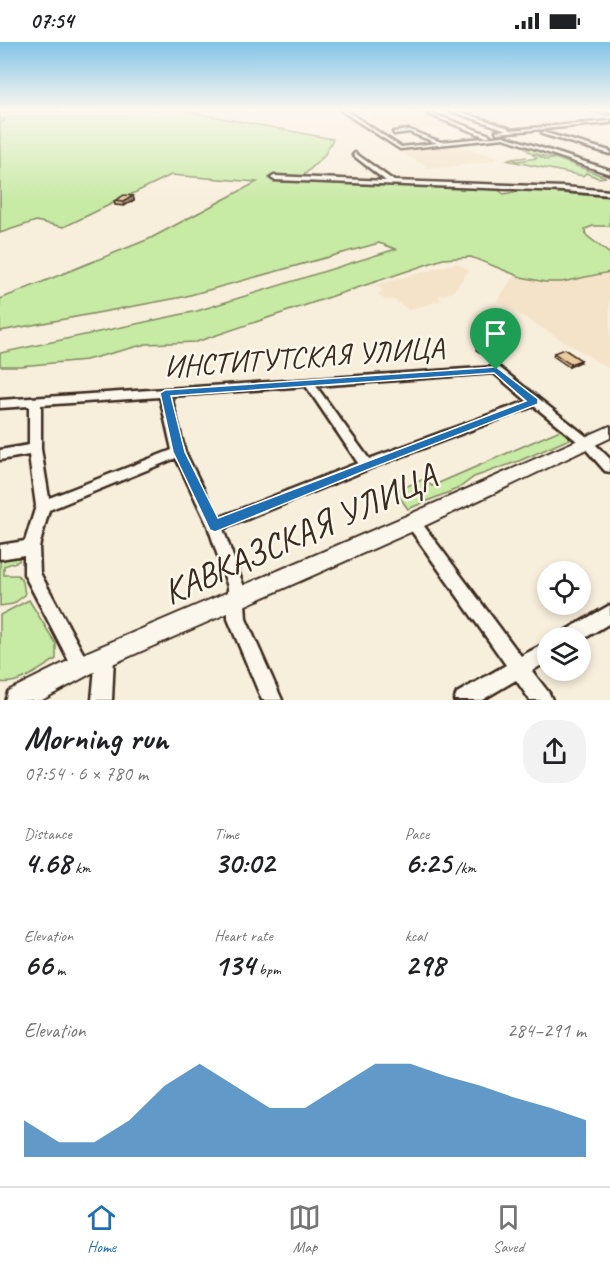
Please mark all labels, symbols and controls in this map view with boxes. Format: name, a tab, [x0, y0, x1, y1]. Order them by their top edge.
text: 07:54	[30, 7, 74, 35]
pin	[470, 308, 521, 370]
icon: arrive	[479, 317, 512, 350]
street label: ИНСТИТУТСКАЯ УЛИЦА	[163, 328, 446, 386]
street label: КАВКАЗСКАЯ УЛИЦА	[156, 452, 445, 615]
map controls	[537, 561, 591, 681]
button: locate	[537, 561, 591, 615]
button: layers	[537, 627, 591, 681]
text: Morning run	[24, 717, 168, 759]
button: share	[523, 720, 586, 783]
text: 07:54 · 6 × 780 m	[24, 761, 148, 786]
text: Distance	[24, 824, 72, 844]
text: Time	[214, 824, 239, 844]
text: Pace	[405, 824, 429, 844]
text: 4.68	[24, 844, 71, 882]
text: 30:02	[214, 844, 274, 882]
text: 6:25	[405, 844, 451, 882]
text: km	[71, 858, 91, 878]
text: /km	[451, 858, 476, 878]
text: Elevation	[24, 926, 73, 946]
text: Heart rate	[214, 926, 273, 946]
text: kcal	[405, 926, 426, 946]
text: 66	[24, 946, 52, 984]
text: 134	[214, 946, 255, 984]
text: 298	[405, 946, 445, 984]
text: m	[52, 960, 65, 980]
text: bpm	[255, 960, 281, 980]
text: Elevation	[24, 1018, 86, 1043]
text: 284–291 m	[507, 1018, 586, 1043]
tab: Home	[85, 1201, 118, 1257]
tab: Map	[288, 1201, 321, 1257]
tab: Saved	[492, 1201, 525, 1257]

